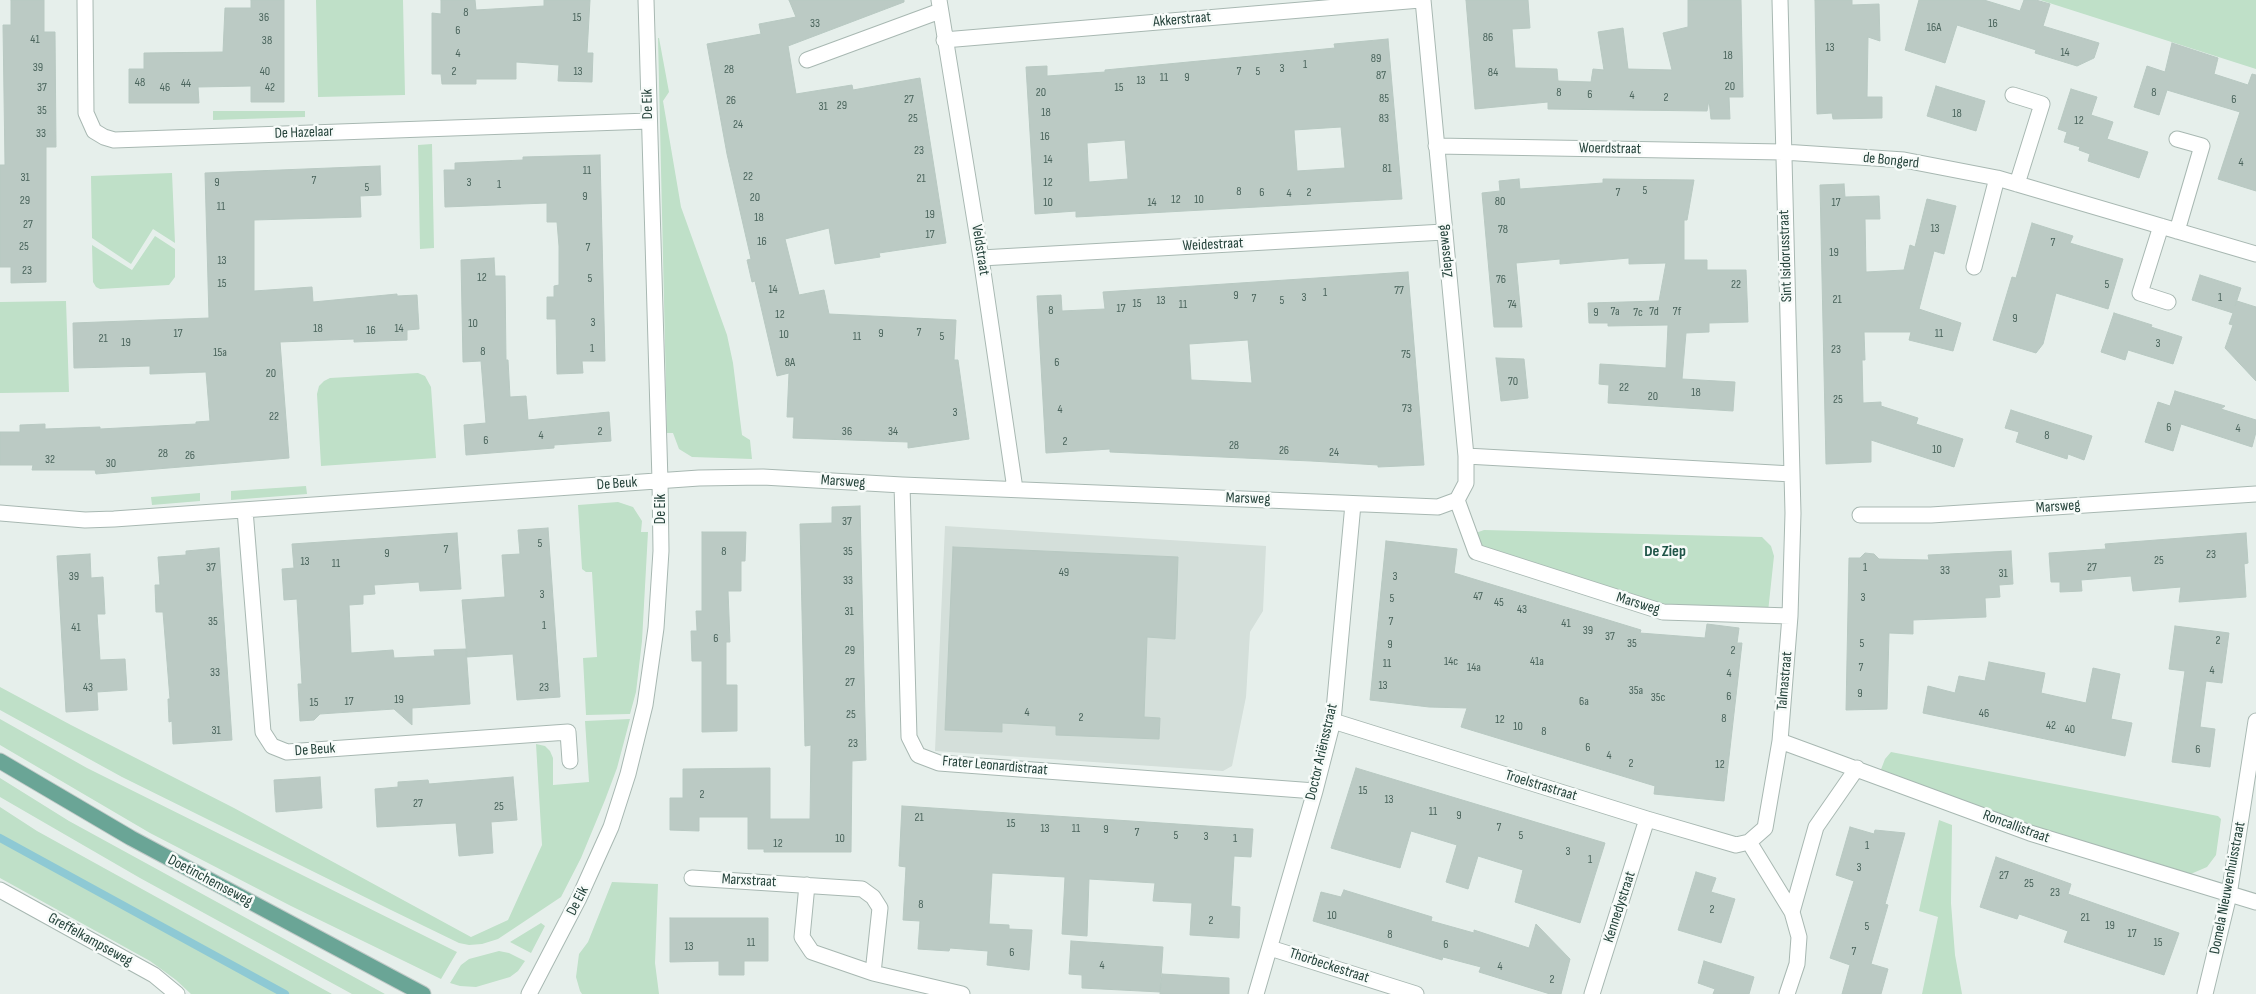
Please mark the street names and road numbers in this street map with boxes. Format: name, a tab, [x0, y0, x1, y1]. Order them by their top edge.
street label: Akkerstraat	[1152, 9, 1212, 31]
street label: De Eik	[639, 89, 657, 119]
street label: De Hazelaar	[274, 123, 334, 143]
street label: Woerdstraat	[1579, 139, 1641, 159]
street label: de Bongerd	[1862, 149, 1920, 173]
street label: Sint Isidorusstraat	[1775, 210, 1797, 302]
street label: Veldstraat	[967, 223, 993, 277]
street label: Ziepseweg	[1434, 224, 1458, 278]
street label: Weidestraat	[1182, 234, 1244, 256]
street label: Marsweg	[820, 471, 866, 493]
street label: De Beuk	[596, 474, 638, 494]
street label: Marsweg	[1225, 489, 1271, 509]
street label: De Eik	[652, 494, 670, 524]
street label: Marsweg	[2035, 496, 2081, 518]
street label: Marsweg	[1614, 589, 1662, 619]
street label: Talmastraat	[1773, 651, 1797, 711]
street label: Doctor Ariënsstraat	[1302, 702, 1342, 802]
street label: De Beuk	[294, 740, 336, 760]
street label: Frater Leonardistraat	[942, 752, 1048, 780]
street label: Troelstrastraat	[1503, 767, 1579, 805]
street label: Roncallistraat	[1980, 807, 2052, 847]
street label: Domela Nieuwenhuisstraat	[2206, 820, 2250, 956]
street label: Doetinchemseweg	[165, 851, 255, 911]
street label: Kennedystraat	[1600, 869, 1640, 945]
street label: Marxstraat	[721, 871, 777, 891]
street label: De Eik	[563, 883, 593, 919]
street label: Greffelkampseweg	[45, 909, 135, 971]
street label: Thorbeckestraat	[1287, 945, 1371, 987]

